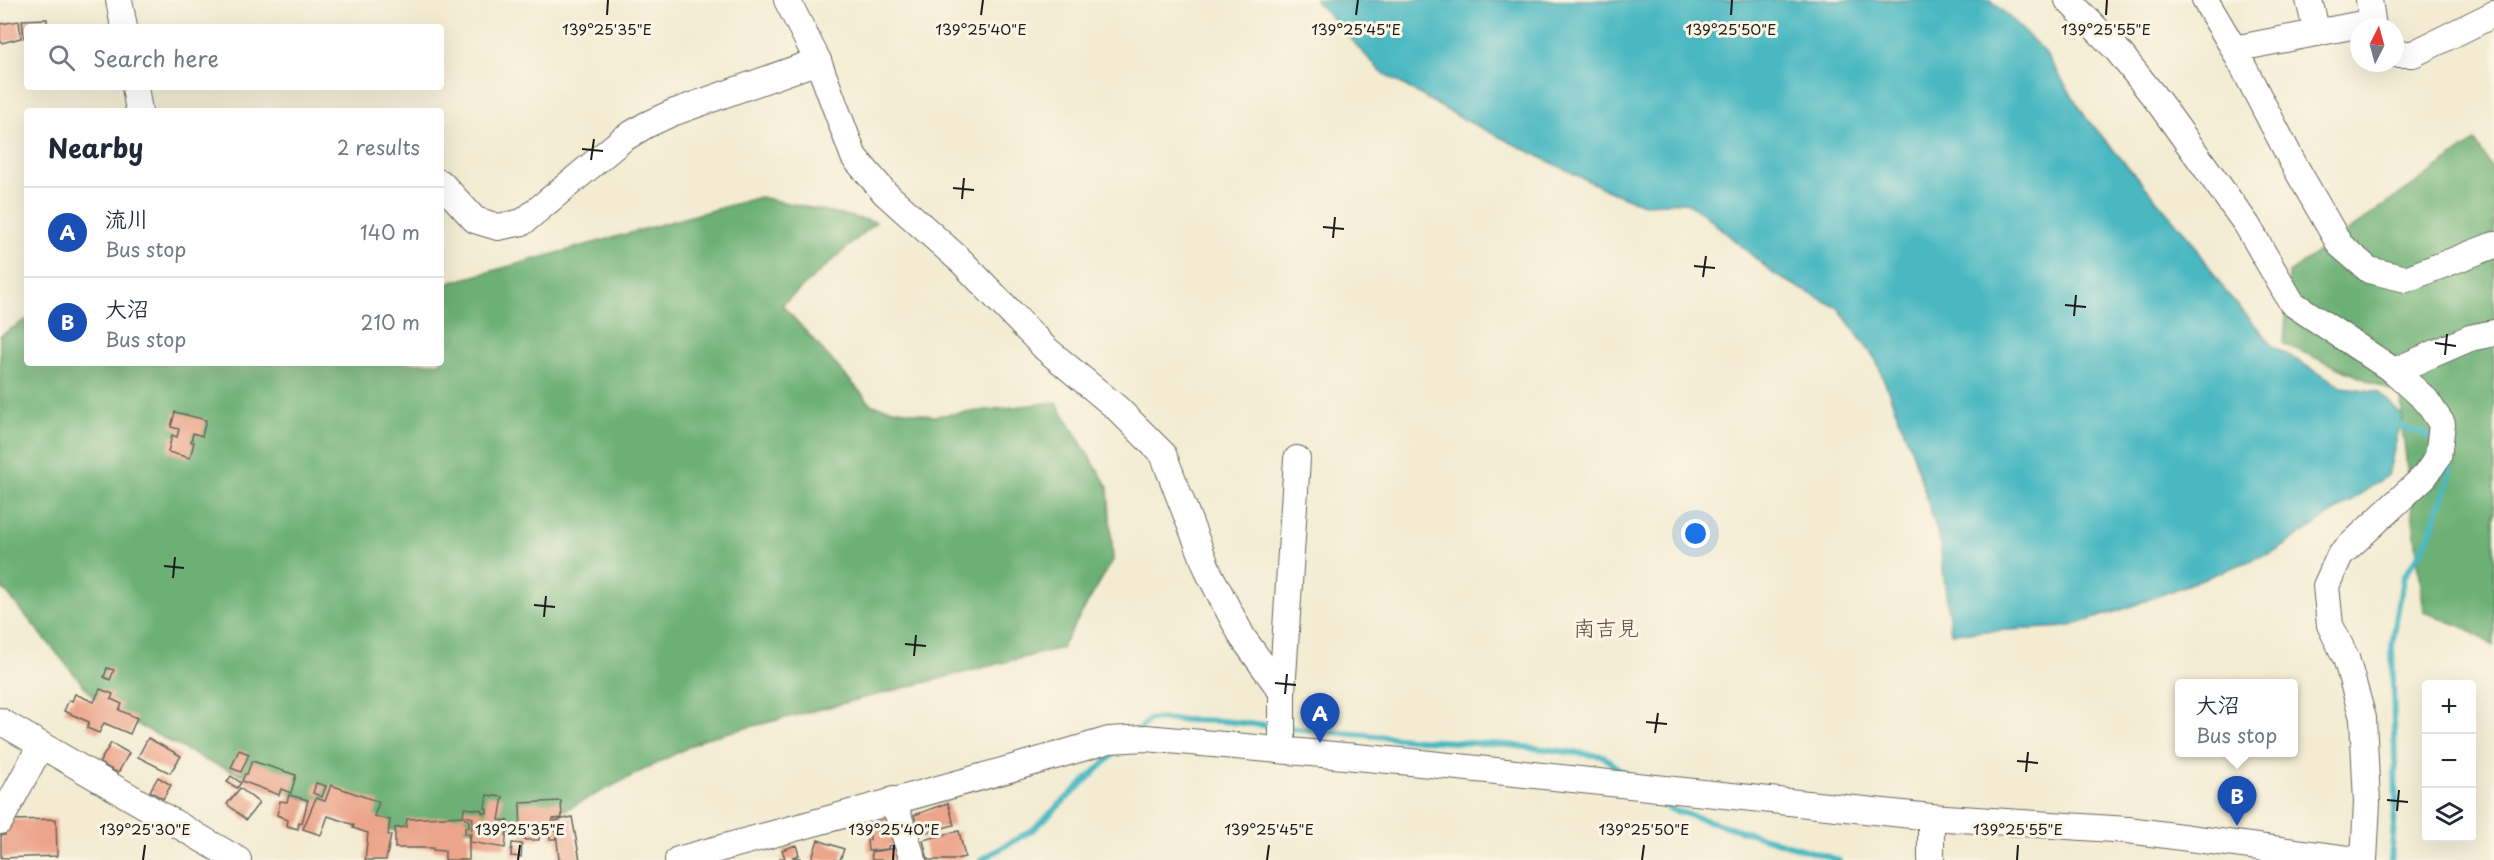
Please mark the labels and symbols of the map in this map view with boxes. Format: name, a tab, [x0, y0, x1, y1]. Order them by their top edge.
text: 139°25'35"E	[562, 17, 652, 40]
text: 139°25'40"E	[935, 17, 1027, 40]
text: 139°25'45"E	[1311, 17, 1401, 40]
text: 139°25'50"E	[1686, 17, 1777, 40]
text: 139°25'55"E	[2061, 17, 2151, 40]
north arrow	[2350, 18, 2404, 72]
your location	[1681, 519, 1710, 548]
district label: 南吉見	[1573, 610, 1639, 643]
pin: A	[1300, 694, 1340, 743]
pin: B	[2218, 776, 2256, 826]
text: 139°25'30"E	[99, 817, 191, 840]
text: 139°25'35"E	[475, 817, 565, 840]
text: 139°25'40"E	[848, 817, 940, 840]
text: 139°25'45"E	[1224, 817, 1314, 840]
text: 139°25'50"E	[1599, 817, 1690, 840]
text: 139°25'55"E	[1973, 817, 2063, 840]

